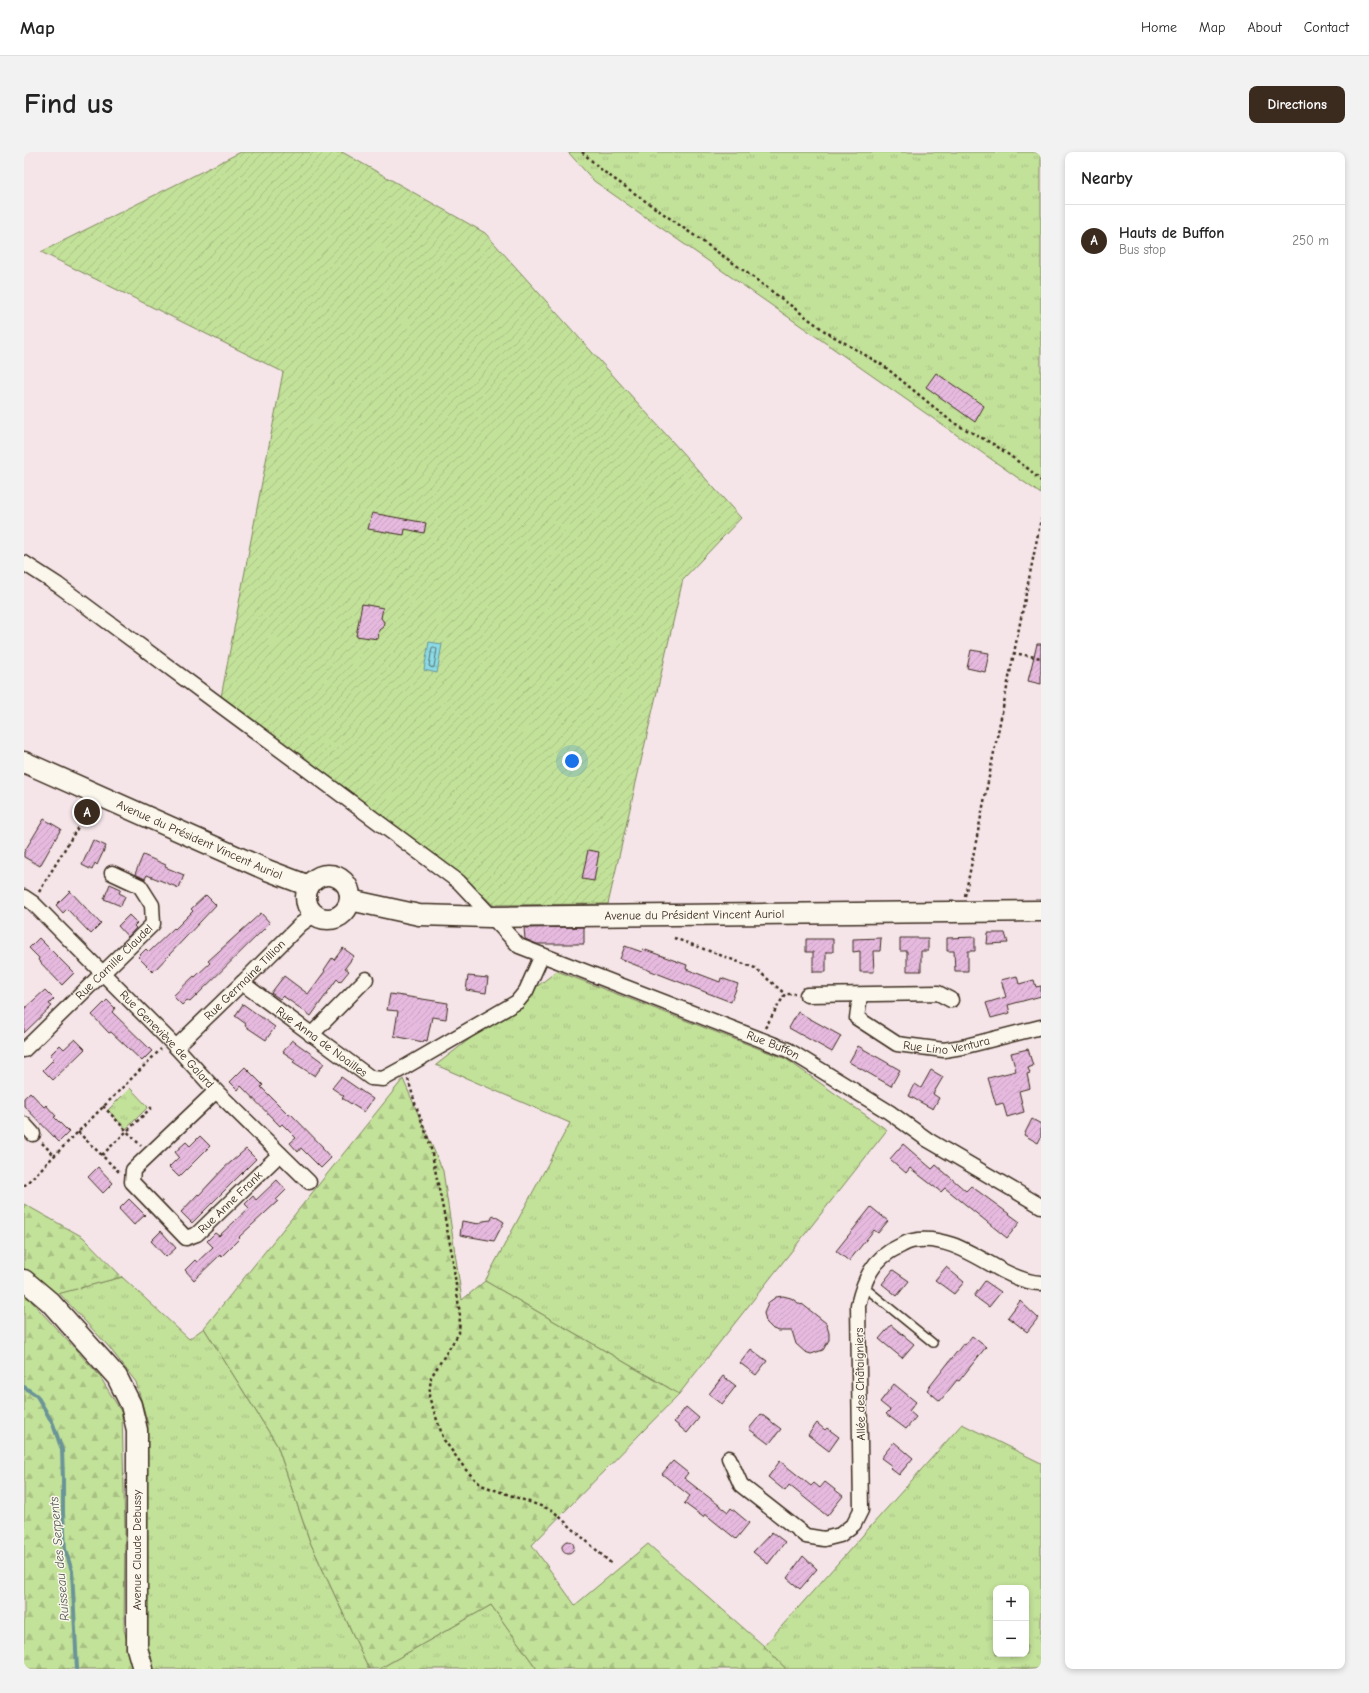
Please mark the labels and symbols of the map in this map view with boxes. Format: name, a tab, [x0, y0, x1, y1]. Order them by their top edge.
your location	[562, 751, 582, 771]
pin: A	[74, 797, 100, 827]
street label: Avenue du Président Vincent Auriol	[114, 797, 284, 882]
street label: Avenue du Président Vincent Auriol	[604, 907, 784, 923]
street label: Rue Camille Claudel	[73, 921, 156, 1003]
street label: Rue Germaine Tillion	[201, 937, 288, 1023]
street label: Rue Geneviève de Galard	[117, 988, 217, 1091]
street label: Rue Anna de Noailles	[273, 1004, 370, 1080]
street label: Rue Buffon	[745, 1028, 802, 1063]
street label: Rue Lino Ventura	[902, 1033, 991, 1057]
street label: Rue Anne Frank	[195, 1168, 265, 1236]
street label: Allée des Châtaigniers	[852, 1327, 868, 1441]
street label: Avenue Claude Debussy	[130, 1489, 144, 1610]
water label: Ruisseau des Serpents	[46, 1496, 72, 1622]

